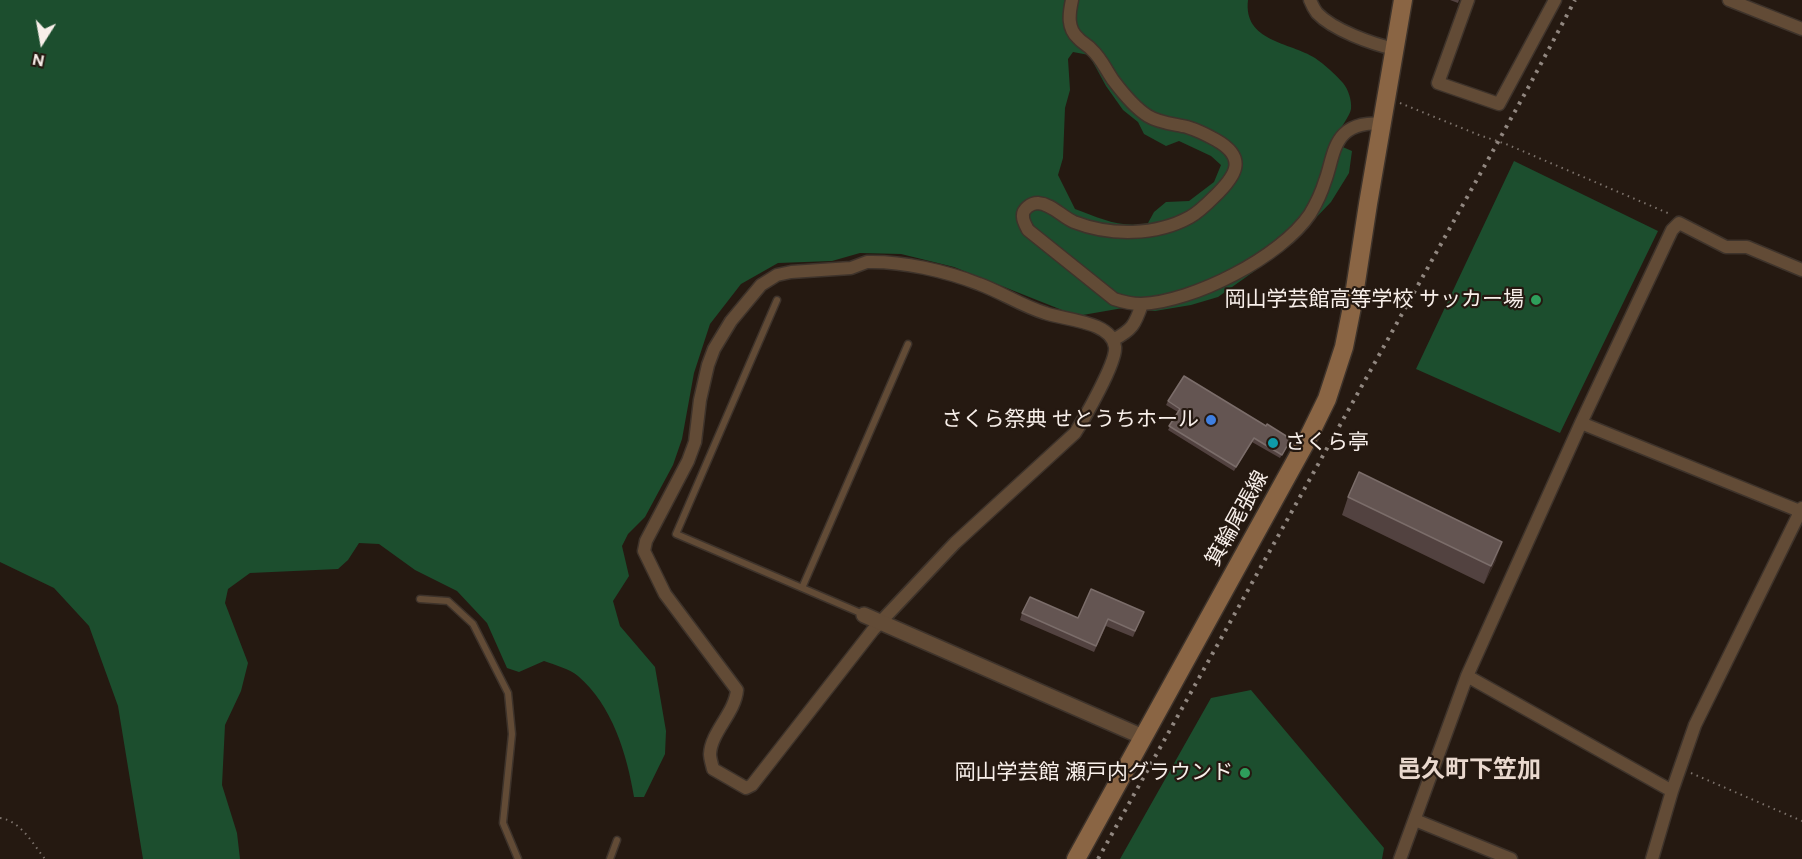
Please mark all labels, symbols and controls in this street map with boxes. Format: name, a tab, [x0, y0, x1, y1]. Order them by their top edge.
north arrow	[12, 12, 72, 72]
text: N	[31, 49, 46, 72]
place label: 岡山学芸館高等学校 サッカー場	[1224, 287, 1524, 313]
marker: 岡山学芸館高等学校 サッカー場	[1529, 293, 1543, 307]
place label: さくら祭典 せとうちホール	[941, 407, 1199, 433]
marker: さくら祭典 せとうちホール	[1204, 413, 1218, 427]
place label: さくら亭	[1285, 430, 1369, 456]
marker: さくら亭	[1266, 436, 1280, 450]
street label: 箕輪尾張線	[1202, 467, 1274, 571]
district label: 邑久町下笠加	[1397, 757, 1541, 785]
place label: 岡山学芸館 瀬戸内グラウンド	[954, 760, 1233, 786]
marker: 岡山学芸館 瀬戸内グラウンド	[1238, 766, 1252, 780]

